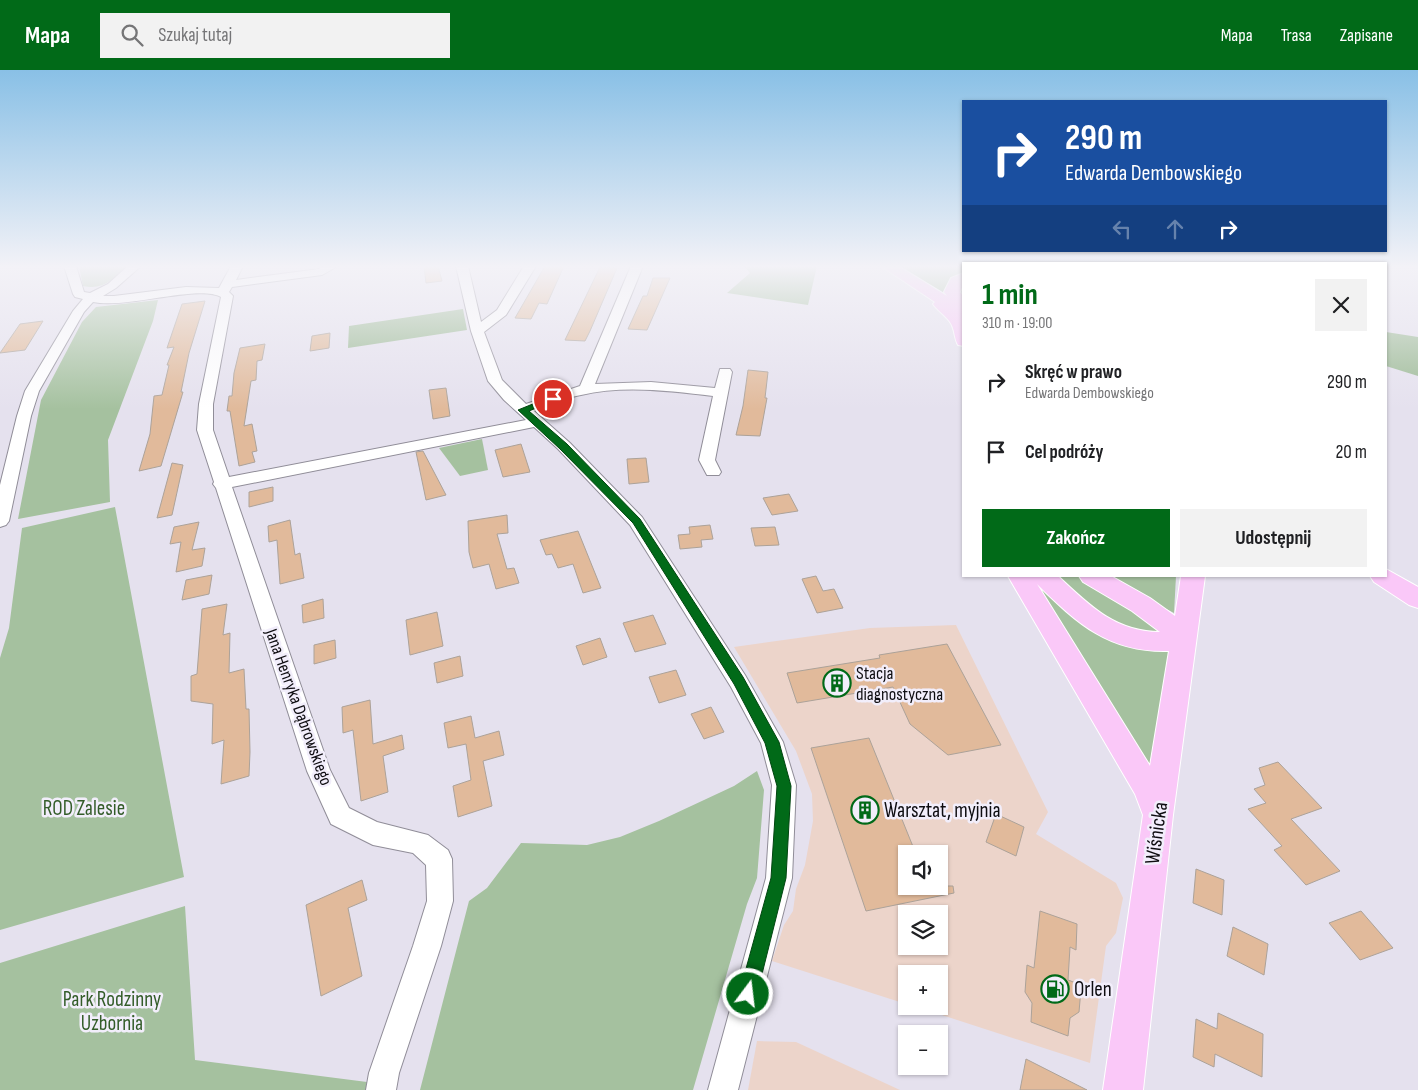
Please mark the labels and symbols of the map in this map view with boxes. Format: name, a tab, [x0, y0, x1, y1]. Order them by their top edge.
pin	[532, 378, 574, 420]
street label: Jana Henryka Dąbrowskiego	[260, 625, 337, 788]
place label: Stacja diagnostyczna	[856, 663, 943, 705]
building icon: Stacja diagnostyczna	[822, 668, 852, 698]
building icon: Warsztat, myjnia	[850, 795, 880, 825]
park label: ROD Zalesie	[43, 796, 125, 821]
place label: Warsztat, myjnia	[884, 798, 1001, 823]
street label: Wiśnicka	[1140, 800, 1173, 866]
position arrow	[721, 967, 773, 1019]
fuel station icon: Orlen	[1040, 974, 1070, 1004]
place label: Orlen	[1074, 977, 1112, 1002]
park label: Park Rodzinny Uzbornia	[63, 987, 161, 1036]

